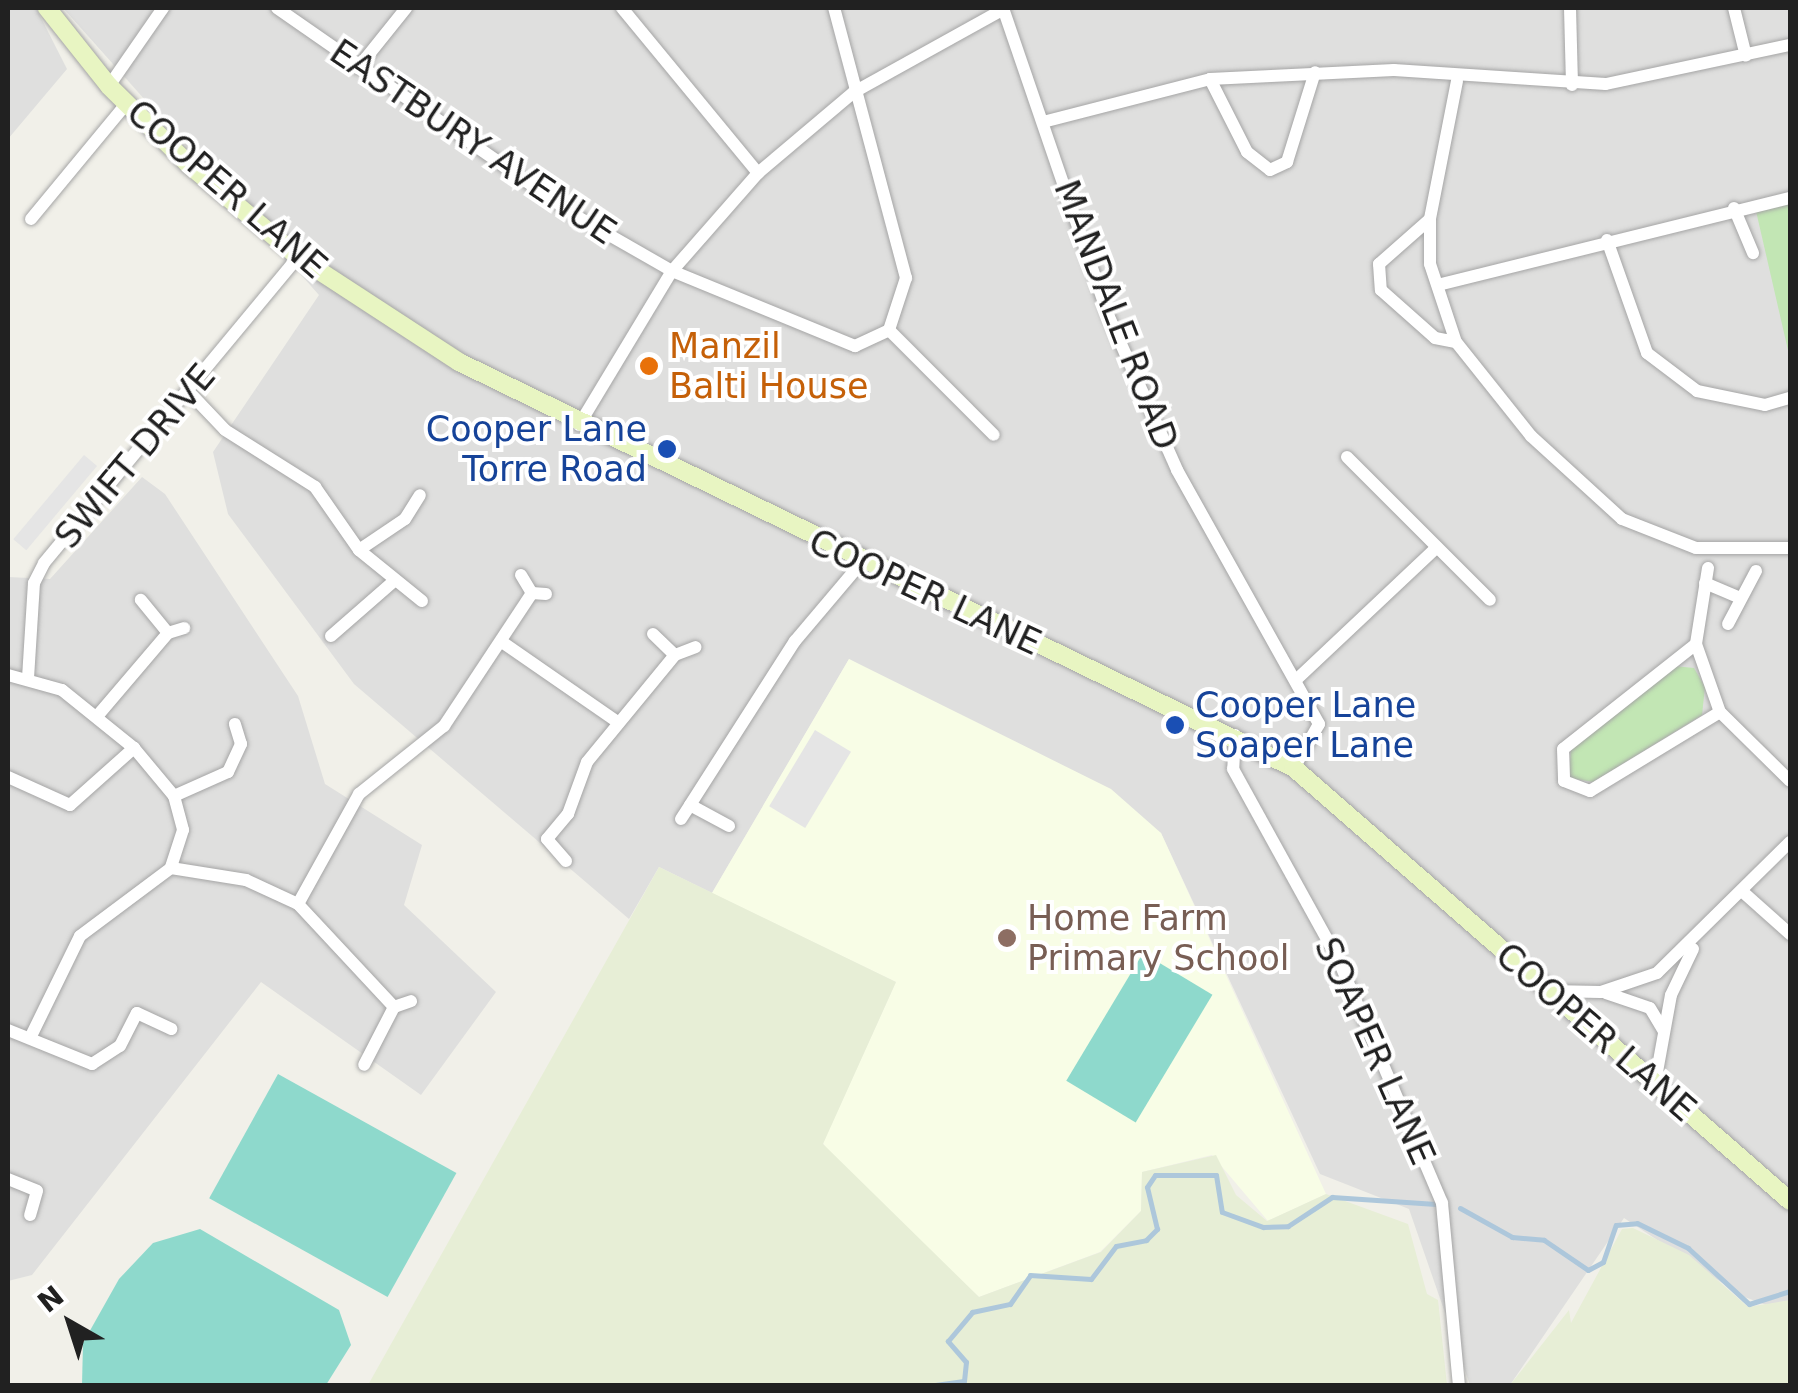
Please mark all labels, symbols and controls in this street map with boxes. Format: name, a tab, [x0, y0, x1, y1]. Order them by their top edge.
street label: EASTBURY AVENUE	[322, 31, 624, 253]
street label: COOPER LANE	[119, 91, 335, 287]
street label: MANDALE ROAD	[1045, 174, 1187, 456]
place label: Manzil Balti House	[669, 325, 868, 407]
marker: Manzil Balti House	[638, 355, 660, 377]
street label: SWIFT DRIVE	[46, 356, 224, 556]
place label: Cooper Lane Torre Road	[426, 408, 647, 490]
marker: Cooper Lane Torre Road	[656, 438, 678, 460]
street label: COOPER LANE	[803, 520, 1047, 664]
place label: Cooper Lane Soaper Lane	[1195, 684, 1416, 766]
marker: Cooper Lane Soaper Lane	[1164, 714, 1186, 736]
place label: Home Farm Primary School	[1027, 897, 1290, 979]
marker: Home Farm Primary School	[996, 927, 1018, 949]
street label: SOAPER LANE	[1306, 931, 1444, 1171]
street label: COOPER LANE	[1488, 934, 1704, 1130]
north arrow	[20, 1273, 120, 1373]
text: N	[31, 1279, 70, 1319]

